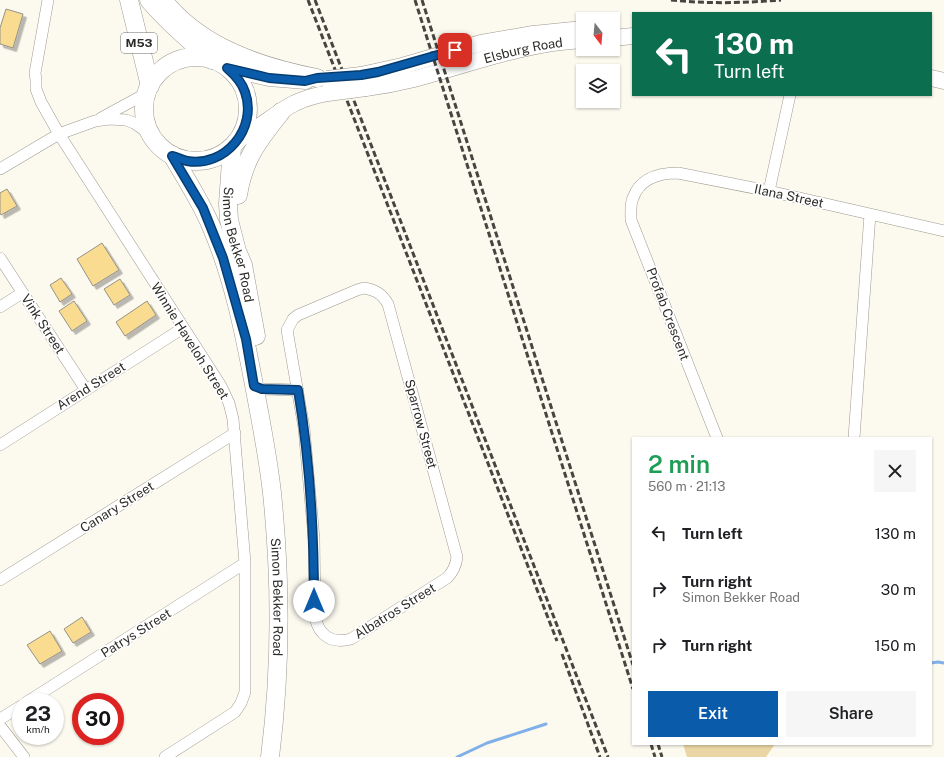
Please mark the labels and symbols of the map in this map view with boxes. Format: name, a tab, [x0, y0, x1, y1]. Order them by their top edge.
north arrow	[576, 12, 620, 56]
road number: M53	[121, 33, 157, 53]
pin	[438, 33, 472, 67]
street label: Elsburg Road	[482, 34, 564, 66]
street label: Ilana Street	[753, 181, 825, 211]
street label: Simon Bekker Road	[220, 186, 257, 303]
street label: Profab Crescent	[643, 266, 693, 362]
street label: Winnie Haveloh Street	[148, 280, 232, 402]
street label: Vink Street	[18, 291, 68, 357]
street label: Arend Street	[54, 359, 128, 413]
street label: Sparrow Street	[402, 378, 440, 470]
street label: Canary Street	[77, 478, 157, 536]
street label: Simon Bekker Road	[268, 538, 286, 656]
position arrow	[293, 580, 335, 622]
street label: Albatros Street	[352, 580, 438, 642]
street label: Patrys Street	[98, 605, 174, 661]
speed limit sign: 30	[72, 693, 124, 745]

